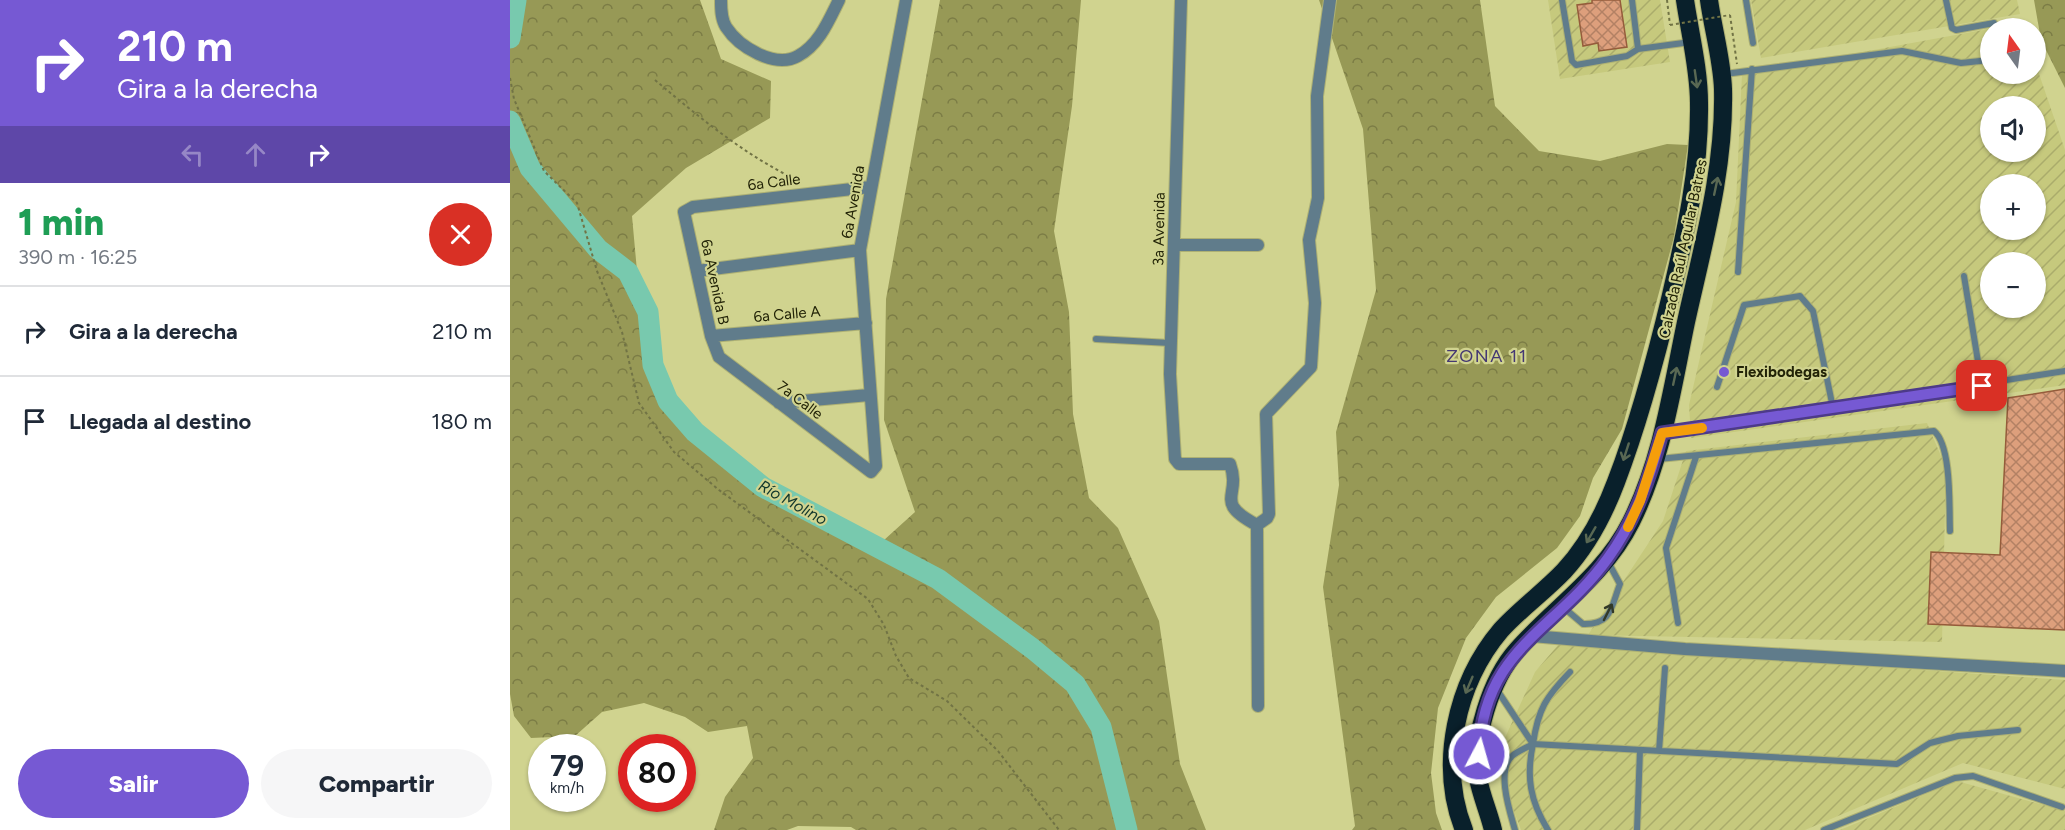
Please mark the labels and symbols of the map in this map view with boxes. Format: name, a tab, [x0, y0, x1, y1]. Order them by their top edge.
north arrow	[1980, 18, 2046, 84]
one-way arrow	[1691, 68, 1702, 88]
street label: Calzada Raúl Aguilar Batres	[1655, 158, 1711, 340]
street label: 6a Avenida	[838, 164, 868, 240]
street label: 6a Calle	[747, 170, 801, 194]
one-way arrow	[1711, 176, 1722, 196]
street label: 3a Avenida	[1149, 192, 1169, 266]
street label: 6a Avenida B	[697, 238, 733, 326]
street label: 6a Calle A	[753, 302, 821, 326]
district label: ZONA 11	[1446, 345, 1528, 367]
pin	[1956, 360, 2007, 411]
place label: Flexibodegas	[1736, 363, 1827, 381]
marker: Flexibodegas	[1717, 365, 1731, 379]
one-way arrow	[1669, 367, 1681, 386]
street label: 7a Calle	[774, 377, 826, 423]
one-way arrow	[1620, 442, 1631, 460]
water label: Río Molino	[755, 476, 830, 529]
one-way arrow	[1584, 526, 1596, 543]
one-way arrow	[1603, 603, 1615, 621]
one-way arrow	[1463, 675, 1474, 693]
position arrow	[1447, 722, 1511, 786]
speed limit sign: 80	[618, 734, 696, 812]

